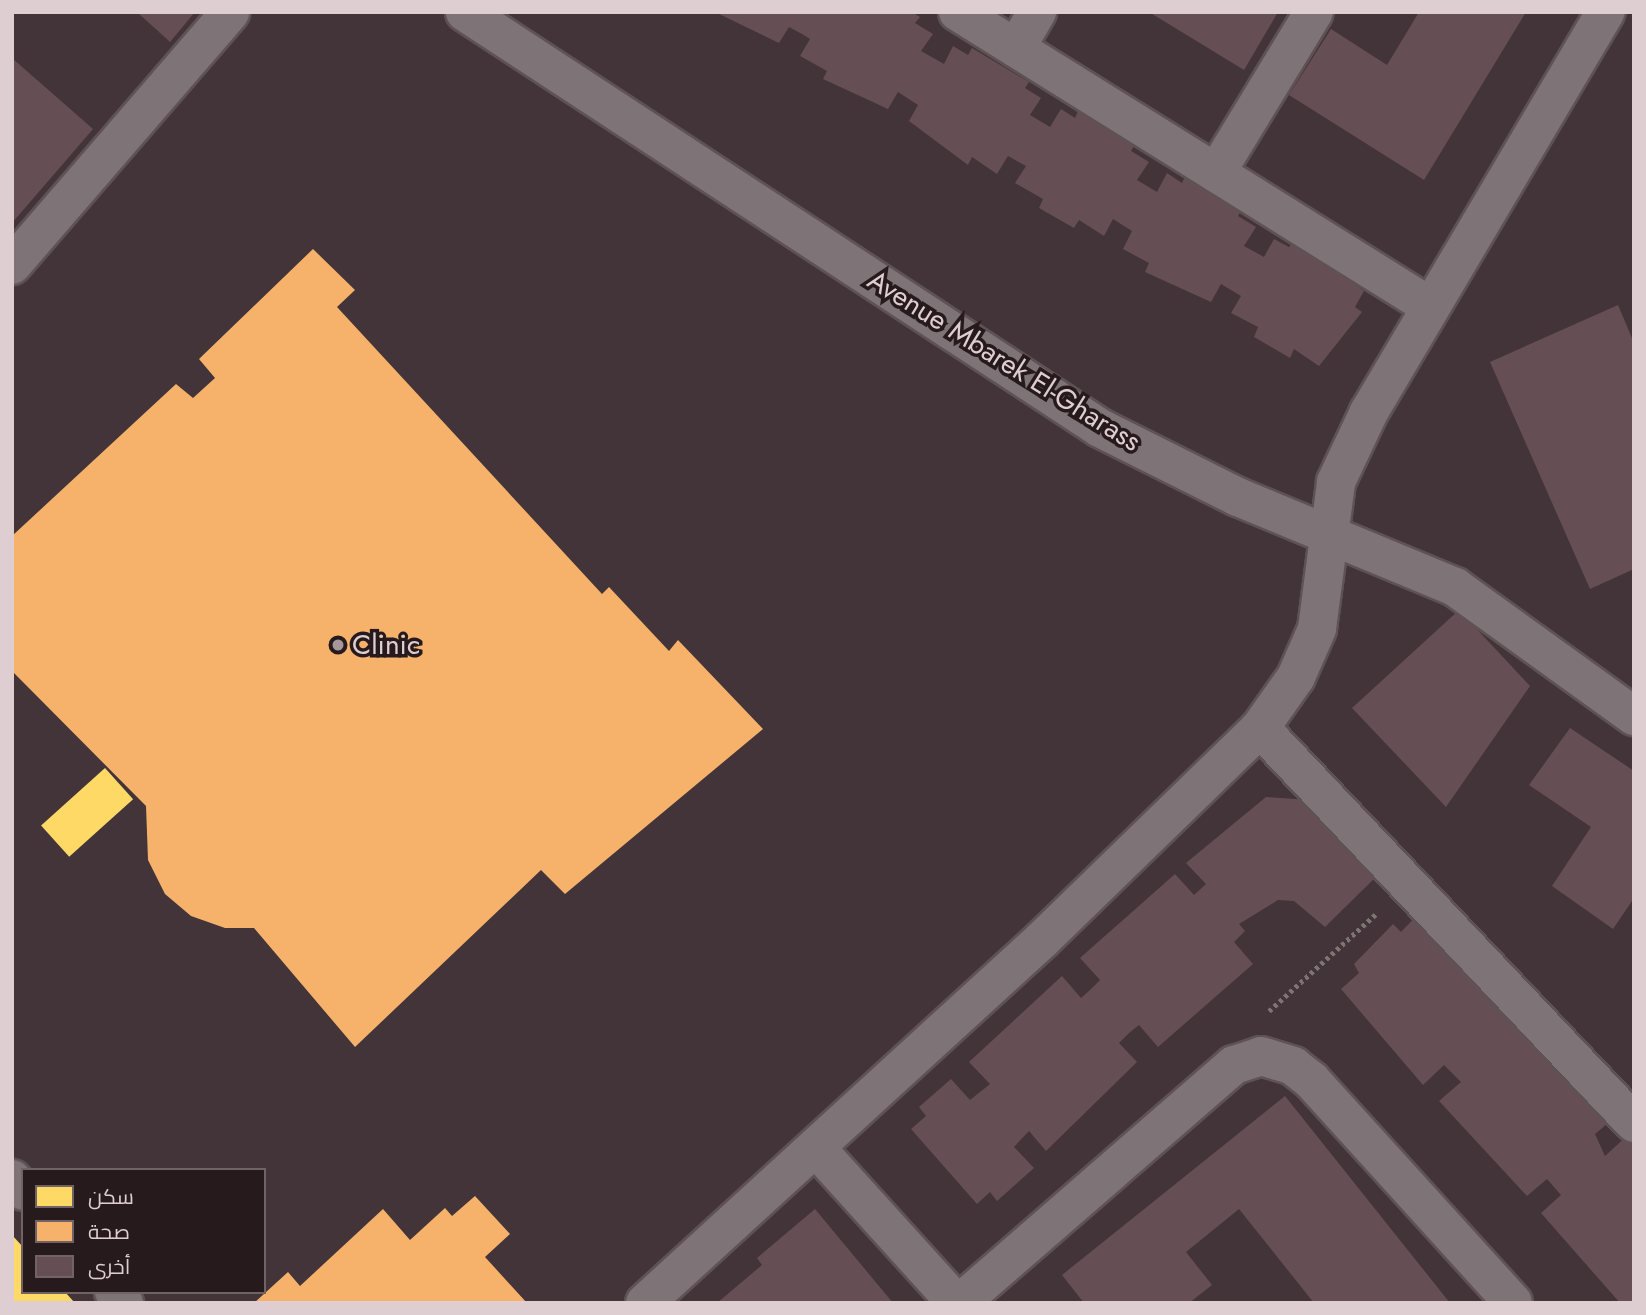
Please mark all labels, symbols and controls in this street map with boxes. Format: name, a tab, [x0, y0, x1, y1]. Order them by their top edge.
street label: Avenue Mbarek El-Gharass	[861, 263, 1147, 459]
place label: Clinic	[352, 628, 420, 662]
marker: Clinic	[330, 637, 346, 653]
legend	[21, 1168, 266, 1294]
text: سكن	[88, 1182, 134, 1212]
text: صحة	[88, 1217, 130, 1247]
text: أخرى	[88, 1252, 130, 1282]

